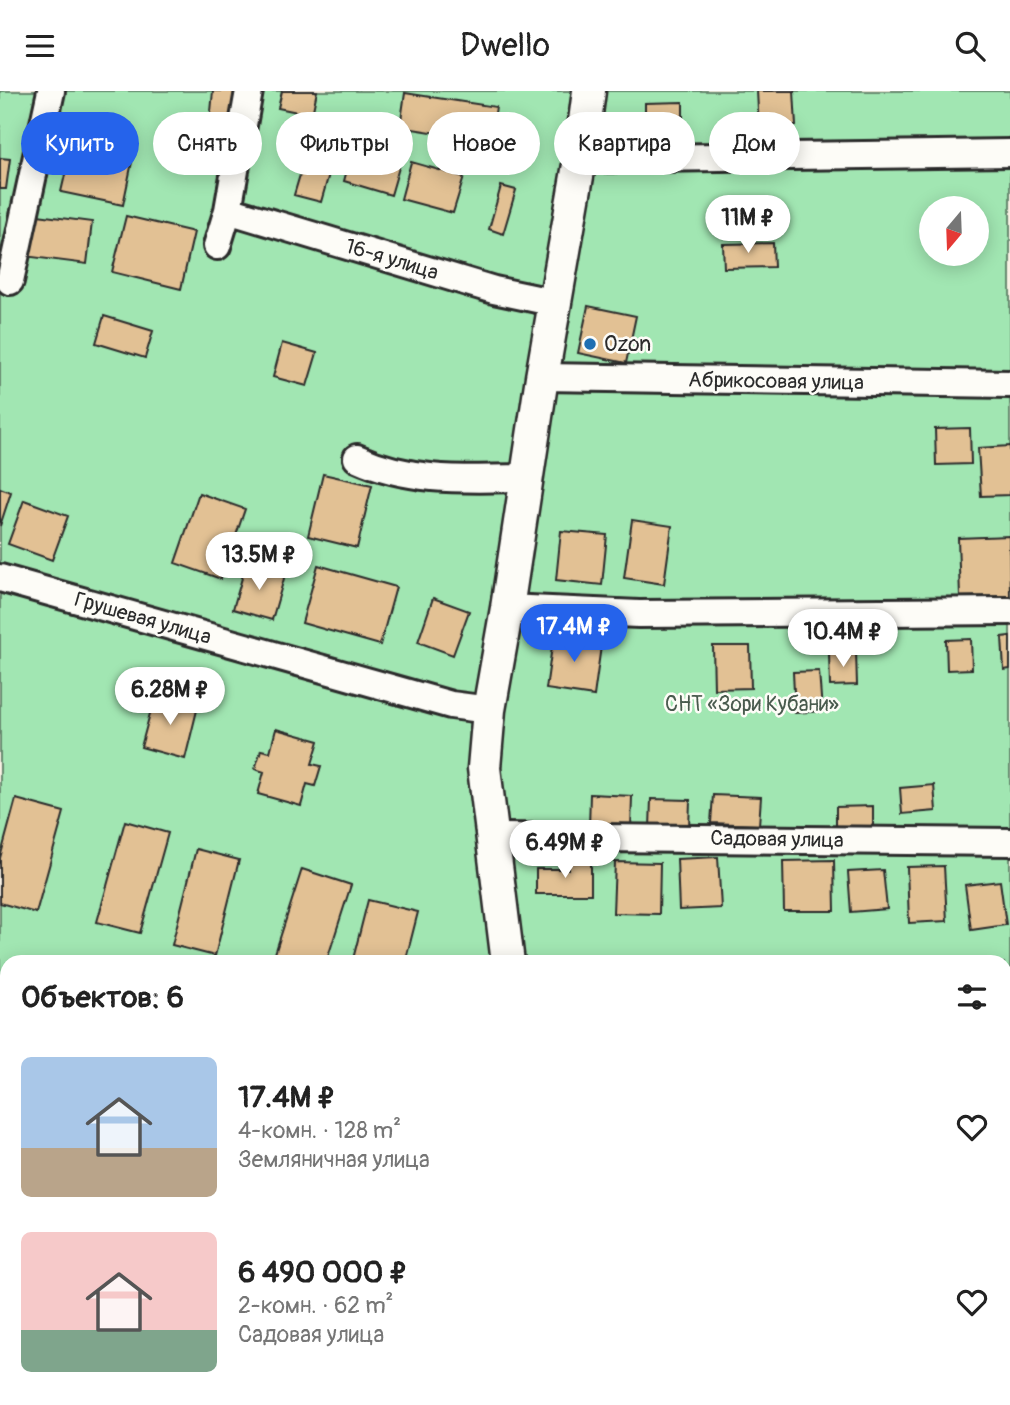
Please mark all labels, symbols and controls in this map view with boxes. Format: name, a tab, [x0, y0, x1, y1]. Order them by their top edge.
text: Dwello	[460, 26, 550, 66]
icon: menu	[21, 27, 59, 65]
icon: search	[951, 27, 989, 65]
chip: Купить	[21, 112, 139, 175]
chip: Снять	[153, 112, 262, 175]
chip: Фильтры	[276, 112, 413, 175]
chip: Новое	[427, 112, 540, 175]
chip: Квартира	[554, 112, 695, 175]
chip: Дом	[709, 112, 800, 175]
pin: 11M ₽	[699, 195, 797, 255]
north arrow	[919, 196, 989, 266]
map controls	[919, 196, 989, 266]
text: 11M ₽	[721, 203, 775, 232]
street label: 16-я улица	[342, 233, 442, 286]
place label: Ozon	[604, 331, 651, 358]
marker: Ozon	[582, 336, 598, 352]
street label: Абрикосовая улица	[688, 366, 864, 397]
pin: 13.5M ₽	[194, 533, 324, 592]
text: 13.5M ₽	[222, 540, 296, 569]
street label: Грушевая улица	[71, 586, 214, 651]
pin: 17.4M ₽	[509, 605, 639, 664]
pin: 10.4M ₽	[778, 609, 908, 669]
text: 17.4M ₽	[537, 612, 611, 641]
text: 10.4M ₽	[804, 617, 882, 646]
pin: 6.28M ₽	[105, 667, 235, 727]
text: 6.28M ₽	[131, 675, 209, 704]
park label: СНТ «Зори Кубани»	[665, 691, 839, 718]
pin: 6.49M ₽	[500, 821, 630, 880]
street label: Садовая улица	[710, 825, 844, 854]
text: 6.49M ₽	[526, 828, 604, 857]
icon: filters	[953, 978, 991, 1016]
text: Объектов: 6	[21, 979, 184, 1016]
text: 17.4M ₽	[238, 1079, 336, 1116]
icon: home	[77, 1085, 161, 1169]
icon: heart	[953, 1108, 991, 1146]
text: 4-комн. · 128 m²	[238, 1116, 401, 1145]
text: Земляничная улица	[238, 1145, 430, 1174]
text: 6 490 000 ₽	[238, 1254, 408, 1291]
icon: home	[77, 1260, 161, 1344]
icon: heart	[953, 1283, 991, 1321]
text: 2-комн. · 62 m²	[238, 1291, 393, 1320]
text: Садовая улица	[238, 1320, 384, 1349]

